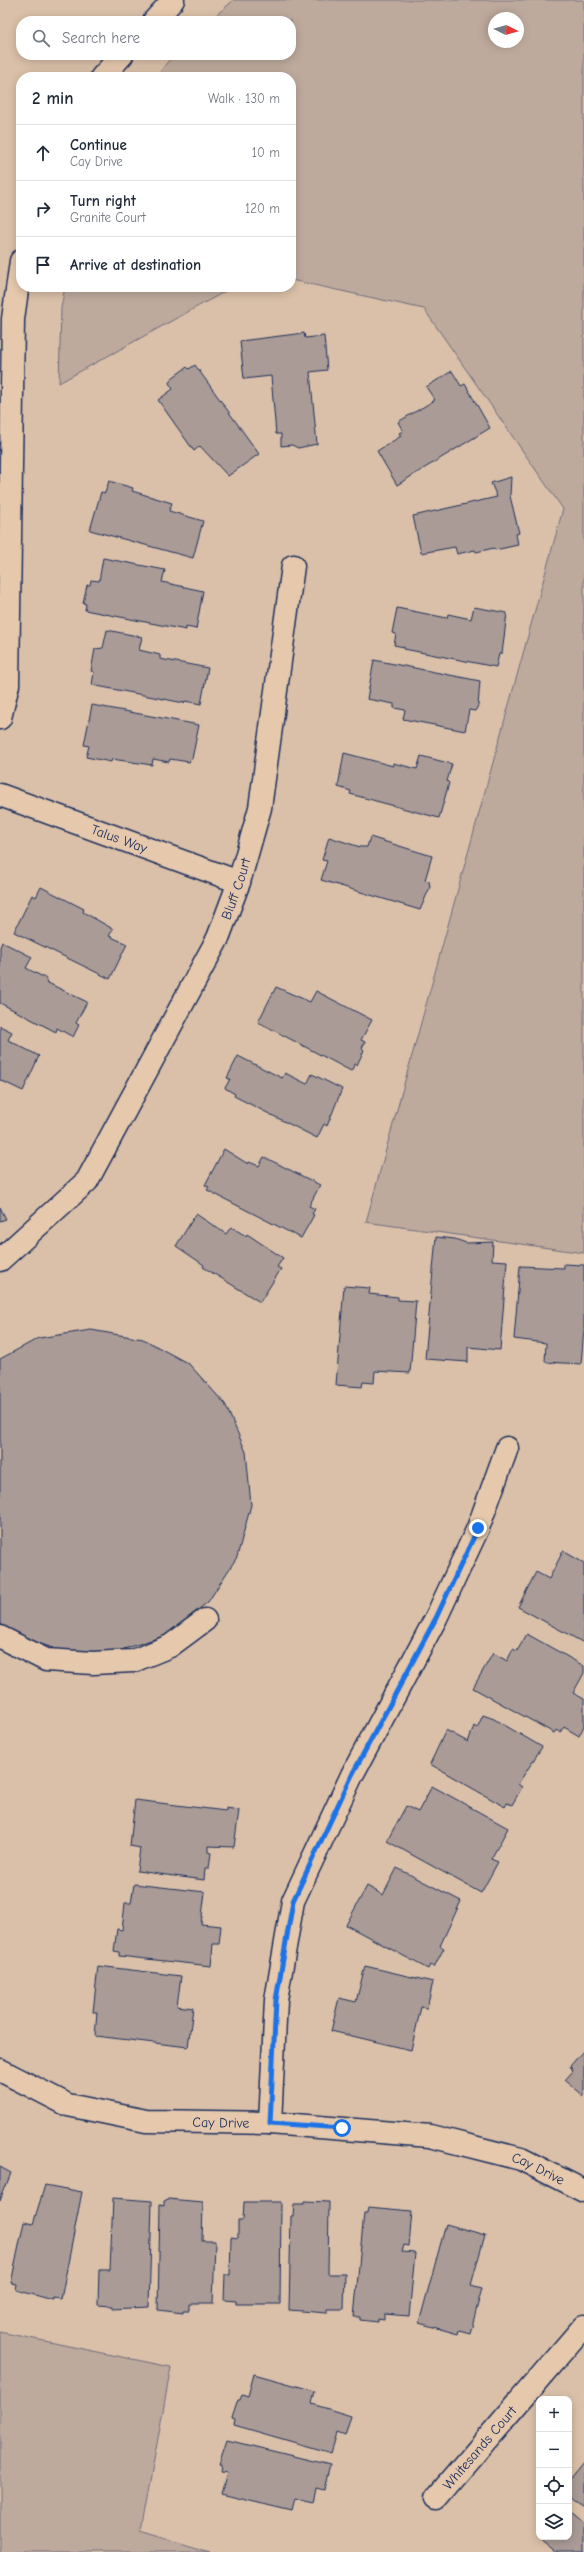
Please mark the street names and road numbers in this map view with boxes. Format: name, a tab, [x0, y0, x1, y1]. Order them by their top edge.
street label: Talus Way	[89, 821, 150, 857]
street label: Bluff Court	[218, 855, 255, 922]
street label: Cay Drive	[192, 2114, 249, 2132]
street label: Cay Drive	[510, 2149, 567, 2189]
street label: Whitesands Court	[439, 2402, 521, 2493]

